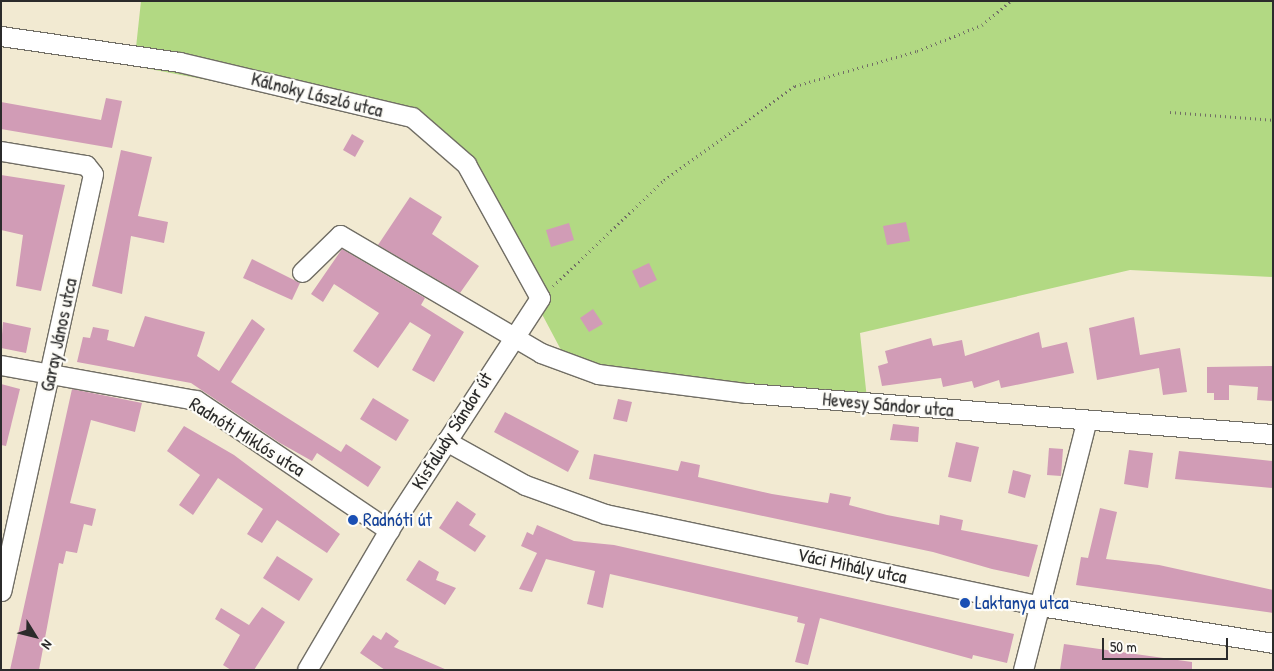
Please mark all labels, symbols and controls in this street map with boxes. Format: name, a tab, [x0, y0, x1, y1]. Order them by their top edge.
street label: Kálnoky László utca	[249, 68, 385, 122]
street label: Garay János utca	[36, 276, 82, 394]
street label: Kisfaludy Sándor út	[407, 368, 497, 494]
street label: Hevesy Sándor utca	[821, 388, 955, 422]
street label: Radnóti Miklós utca	[185, 392, 309, 482]
place label: Radnóti út	[363, 509, 432, 531]
marker: Radnóti út	[347, 514, 359, 526]
street label: Váci Mihály utca	[795, 543, 909, 589]
place label: Laktanya utca	[975, 592, 1069, 614]
marker: Laktanya utca	[959, 597, 971, 609]
north arrow	[10, 611, 60, 661]
scale bar	[1104, 628, 1230, 660]
text: 50 m	[1110, 636, 1137, 657]
text: N	[38, 637, 57, 654]

